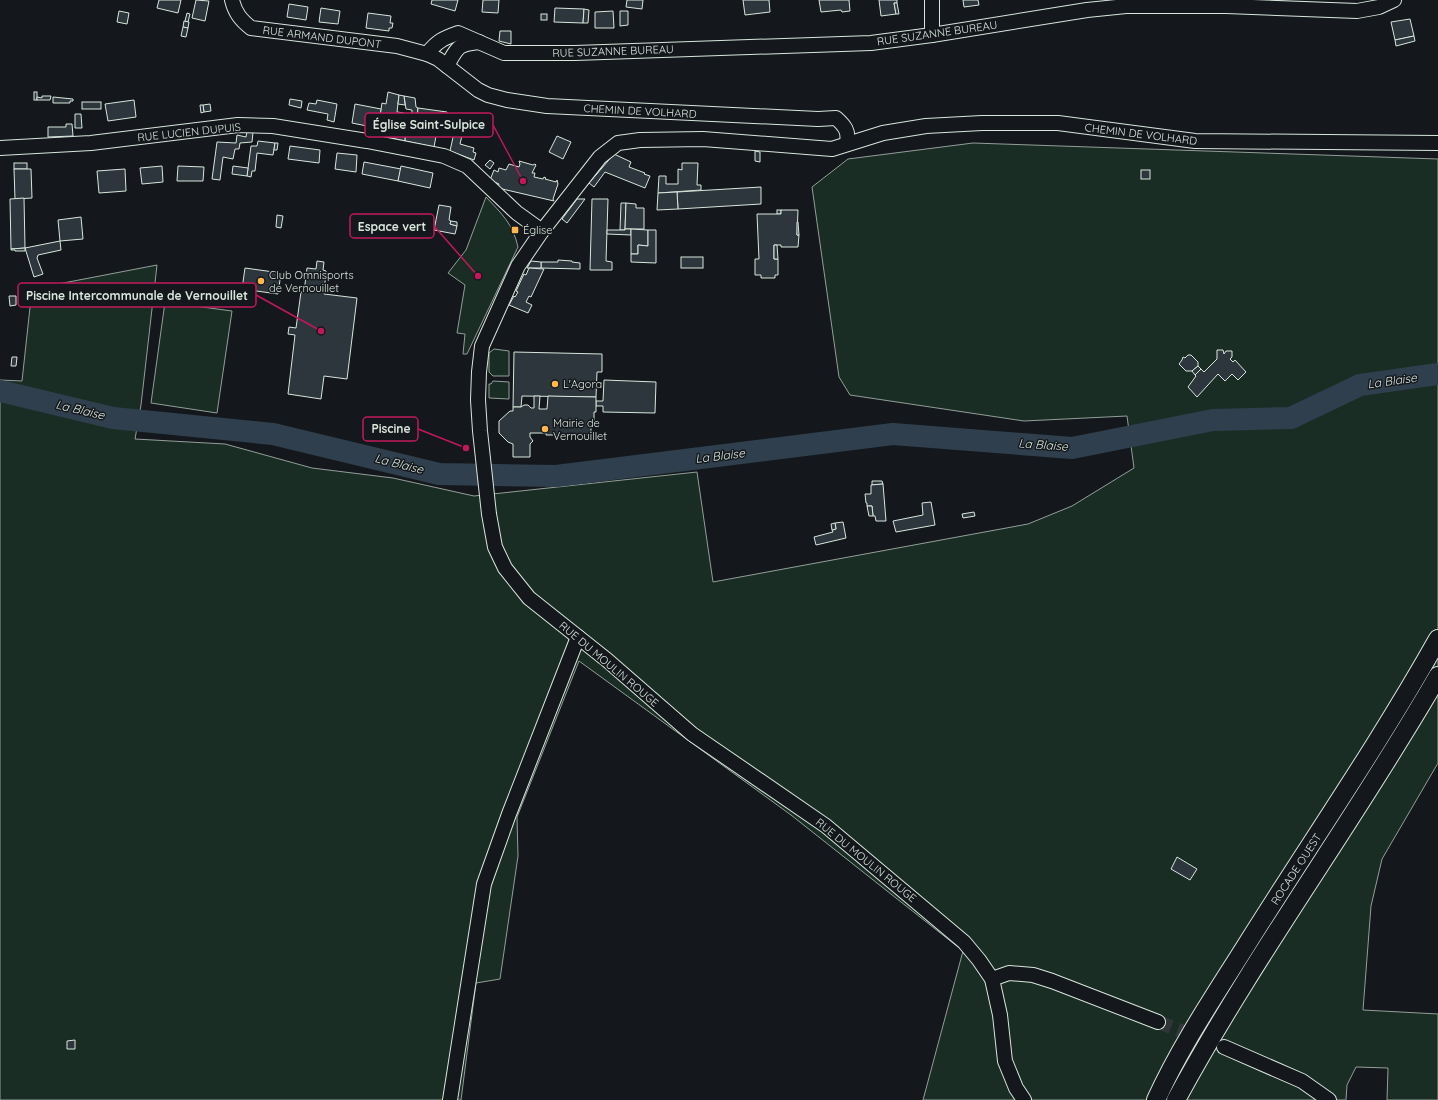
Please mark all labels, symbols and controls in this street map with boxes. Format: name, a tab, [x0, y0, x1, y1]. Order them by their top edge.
street label: RUE SUZANNE BUREAU	[876, 18, 998, 48]
street label: RUE ARMAND DUPONT	[262, 23, 382, 51]
street label: RUE SUZANNE BUREAU	[552, 42, 674, 60]
street label: CHEMIN DE VOLHARD	[583, 101, 697, 121]
callout: Église Saint-Sulpice	[365, 113, 493, 137]
text: Église Saint-Sulpice	[373, 117, 485, 132]
street label: RUE LUCIEN DUPUIS	[136, 120, 242, 144]
street label: CHEMIN DE VOLHARD	[1084, 120, 1198, 148]
callout: Espace vert	[350, 214, 434, 238]
text: Espace vert	[358, 219, 426, 234]
place label: Église	[523, 223, 552, 237]
marker: Église	[510, 225, 520, 235]
place label: Club Omnisports de Vernouillet	[269, 268, 354, 295]
marker: Club Omnisports de Vernouillet	[256, 276, 266, 286]
callout: Piscine Intercommunale de Vernouillet	[18, 283, 256, 307]
text: Piscine Intercommunale de Vernouillet	[26, 288, 248, 303]
water label: La Blaise	[1366, 369, 1419, 391]
place label: L'Agora	[563, 377, 602, 391]
marker: L'Agora	[550, 379, 560, 389]
water label: La Blaise	[54, 397, 107, 423]
place label: Mairie de Vernouillet	[553, 416, 607, 443]
callout: Piscine	[363, 417, 418, 441]
text: Piscine	[371, 421, 411, 436]
marker: Mairie de Vernouillet	[540, 424, 550, 434]
water label: La Blaise	[1018, 435, 1070, 454]
water label: La Blaise	[694, 445, 747, 466]
water label: La Blaise	[373, 450, 426, 477]
street label: RUE DU MOULIN ROUGE	[556, 618, 662, 710]
street label: RUE DU MOULIN ROUGE	[813, 815, 919, 905]
street label: ROCADE OUEST	[1268, 830, 1325, 907]

